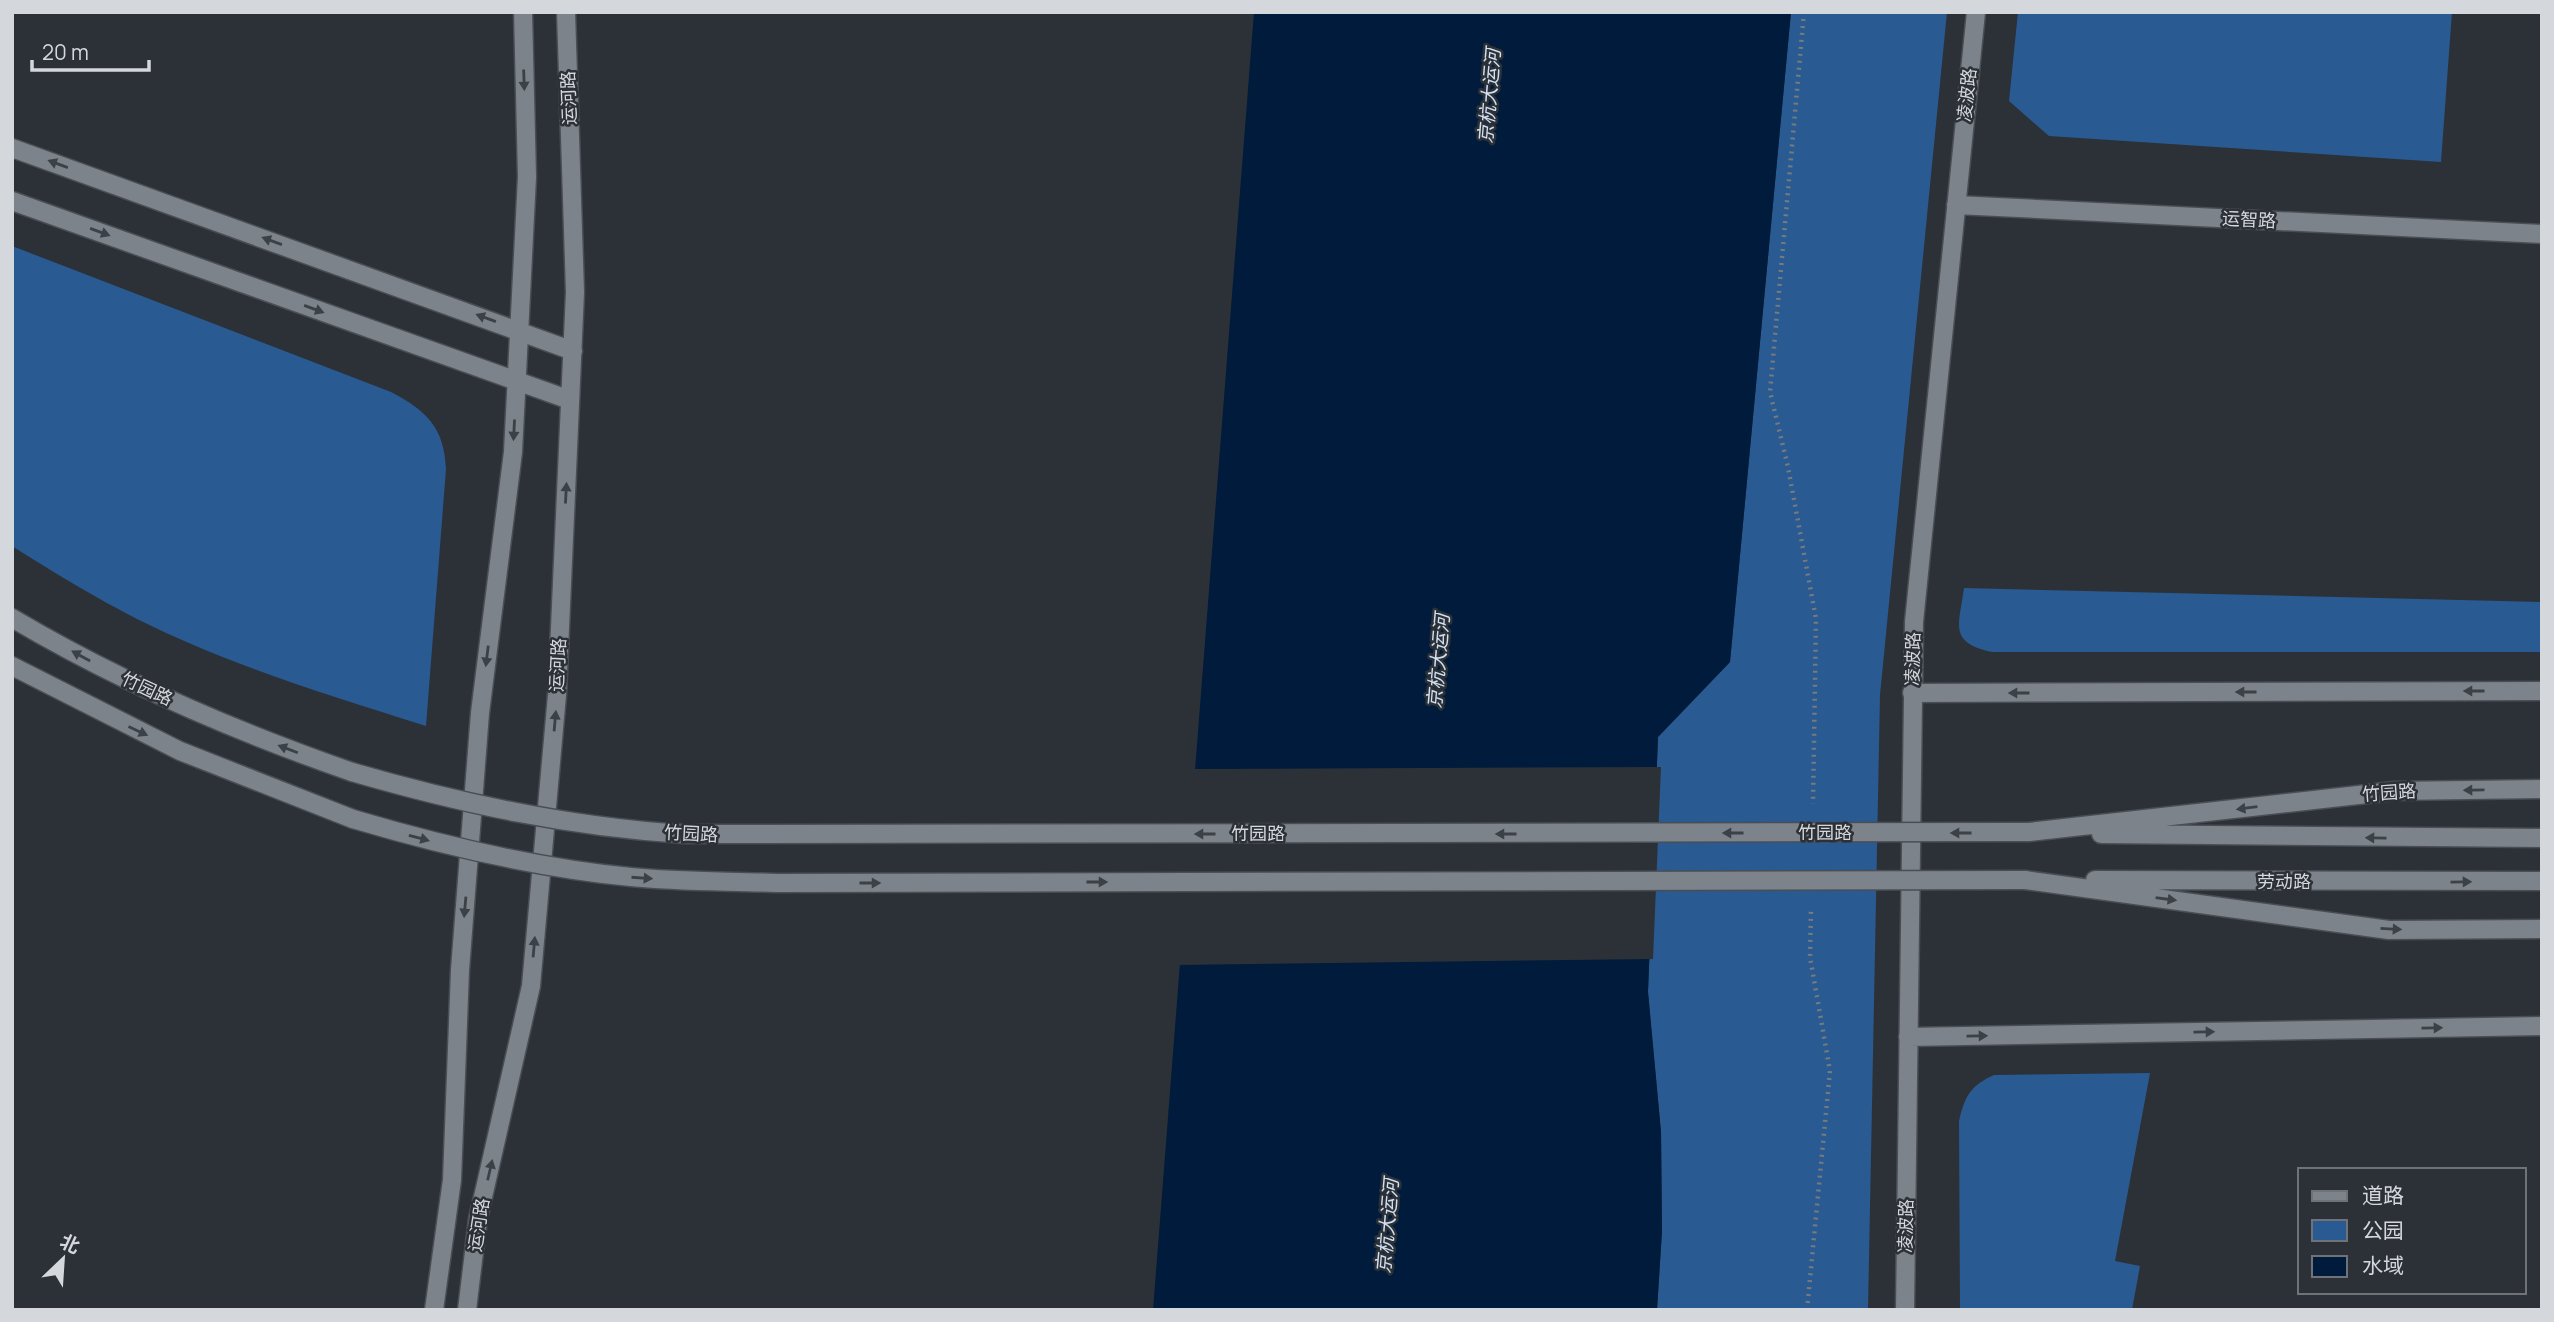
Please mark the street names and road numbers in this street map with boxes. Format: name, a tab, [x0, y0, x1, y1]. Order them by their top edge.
street label: 凌波路	[1951, 67, 1981, 123]
street label: 运河路	[555, 71, 581, 125]
street label: 运智路	[2221, 206, 2277, 232]
street label: 凌波路	[1900, 632, 1924, 686]
street label: 运河路	[544, 637, 570, 693]
street label: 竹园路	[118, 666, 177, 710]
street label: 竹园路	[2361, 778, 2417, 806]
street label: 竹园路	[663, 820, 719, 846]
street label: 竹园路	[1798, 820, 1852, 844]
street label: 竹园路	[1231, 821, 1285, 845]
street label: 劳动路	[2257, 869, 2311, 893]
street label: 运河路	[462, 1196, 494, 1253]
street label: 凌波路	[1893, 1199, 1917, 1253]

